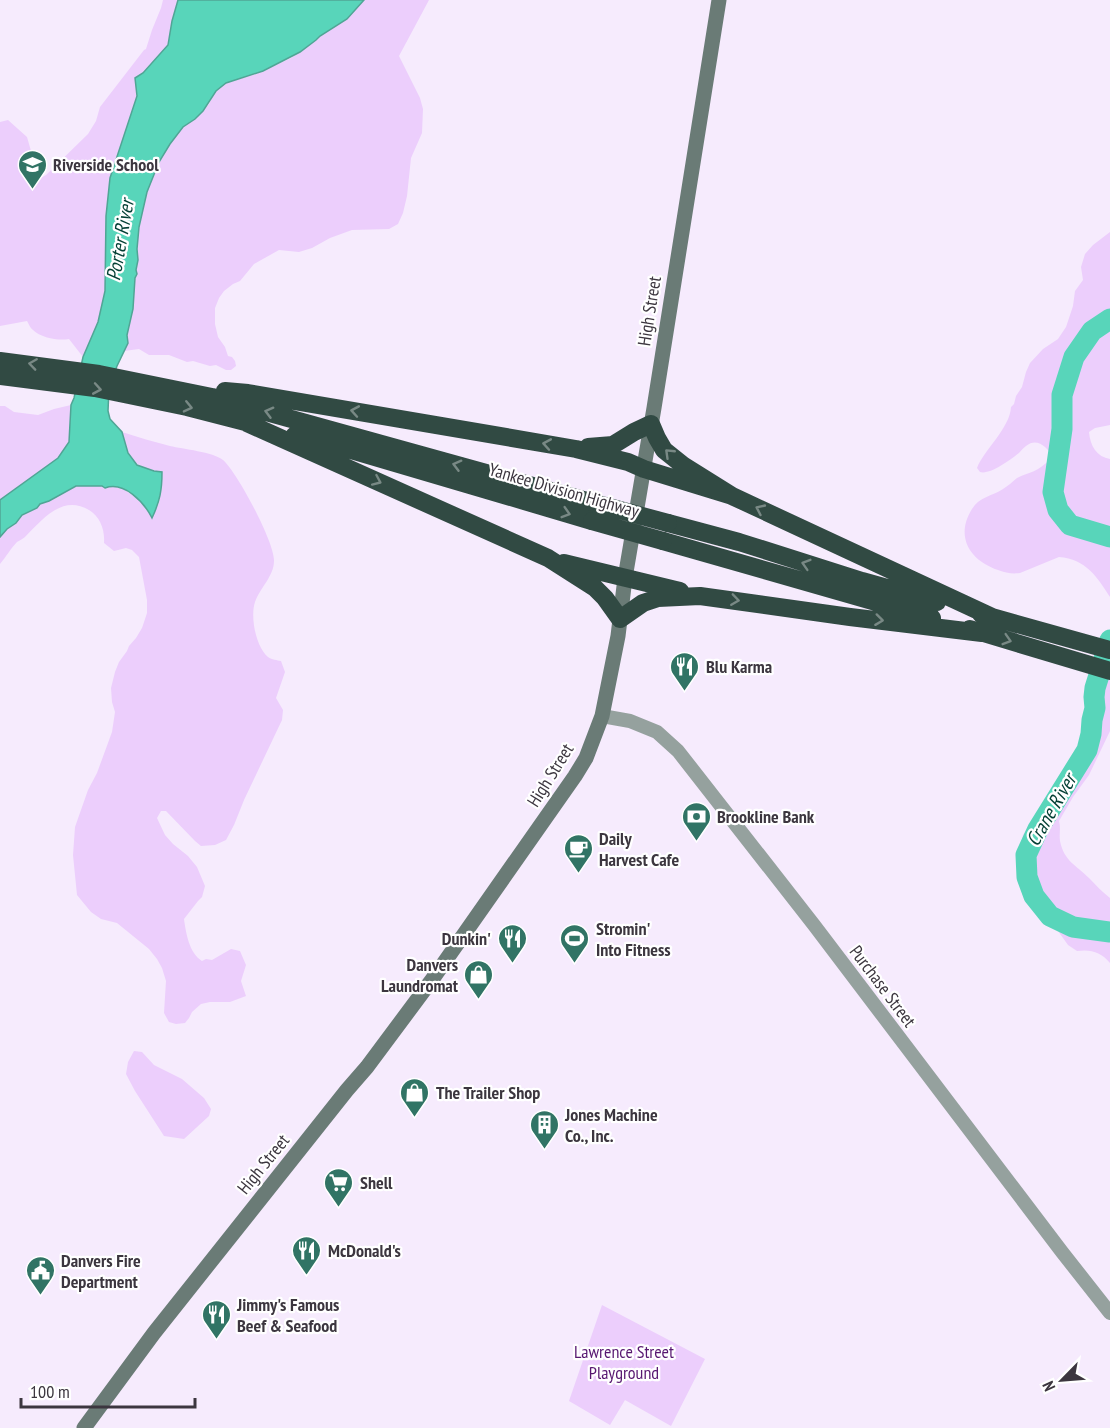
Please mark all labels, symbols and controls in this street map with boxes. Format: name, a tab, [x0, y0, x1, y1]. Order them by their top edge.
school or university icon: Riverside School	[16, 148, 48, 190]
place label: Riverside School	[53, 153, 159, 176]
water label: Porter River	[100, 195, 140, 283]
street label: High Street	[632, 274, 666, 348]
one-way arrow	[28, 359, 37, 371]
one-way arrow	[92, 382, 101, 394]
one-way arrow	[182, 400, 192, 413]
one-way arrow	[350, 406, 359, 418]
one-way arrow	[264, 407, 274, 420]
one-way arrow	[542, 438, 552, 451]
one-way arrow	[665, 449, 676, 459]
street label: Yankee Division Highway	[486, 458, 642, 523]
one-way arrow	[452, 460, 463, 472]
one-way arrow	[371, 474, 382, 486]
one-way arrow	[756, 505, 767, 517]
one-way arrow	[560, 506, 571, 518]
one-way arrow	[801, 558, 812, 571]
one-way arrow	[731, 594, 740, 606]
one-way arrow	[874, 613, 883, 626]
one-way arrow	[1001, 633, 1012, 645]
restaurant icon: Blu Karma	[669, 650, 701, 692]
place label: Blu Karma	[706, 655, 772, 678]
street label: High Street	[522, 739, 578, 811]
water label: Crane River	[1020, 767, 1083, 851]
bank icon: Brookline Bank	[680, 800, 712, 842]
place label: Brookline Bank	[717, 805, 815, 828]
place label: Daily Harvest Cafe	[599, 827, 679, 871]
cafe icon: Daily Harvest Cafe	[562, 832, 594, 874]
place label: Stromin' Into Fitness	[596, 917, 671, 961]
restaurant icon: Dunkin'	[496, 922, 528, 964]
sports icon: Stromin' Into Fitness	[559, 922, 591, 964]
place label: Dunkin'	[442, 927, 491, 950]
street label: Purchase Street	[845, 941, 921, 1031]
place label: Danvers Laundromat	[381, 953, 459, 997]
shop icon: Danvers Laundromat	[463, 958, 495, 1000]
shop icon: The Trailer Shop	[399, 1076, 431, 1118]
place label: The Trailer Shop	[436, 1081, 540, 1104]
place label: Jones Machine Co., Inc.	[564, 1103, 658, 1147]
building icon: Jones Machine Co., Inc.	[528, 1108, 560, 1150]
street label: High Street	[232, 1129, 294, 1199]
supermarket icon: Shell	[323, 1166, 355, 1208]
place label: Shell	[360, 1171, 393, 1194]
restaurant icon: McDonald's	[291, 1234, 323, 1276]
place label: McDonald's	[328, 1239, 401, 1262]
place label: Danvers Fire Department	[61, 1249, 141, 1293]
public building icon: Danvers Fire Department	[24, 1254, 56, 1296]
place label: Jimmy's Famous Beef & Seafood	[236, 1293, 339, 1337]
restaurant icon: Jimmy's Famous Beef & Seafood	[200, 1298, 232, 1340]
park label: Lawrence Street Playground	[574, 1340, 674, 1384]
north arrow	[1032, 1350, 1092, 1410]
scale bar	[21, 1371, 195, 1409]
text: N	[1038, 1378, 1059, 1394]
text: 100 m	[30, 1380, 70, 1403]

